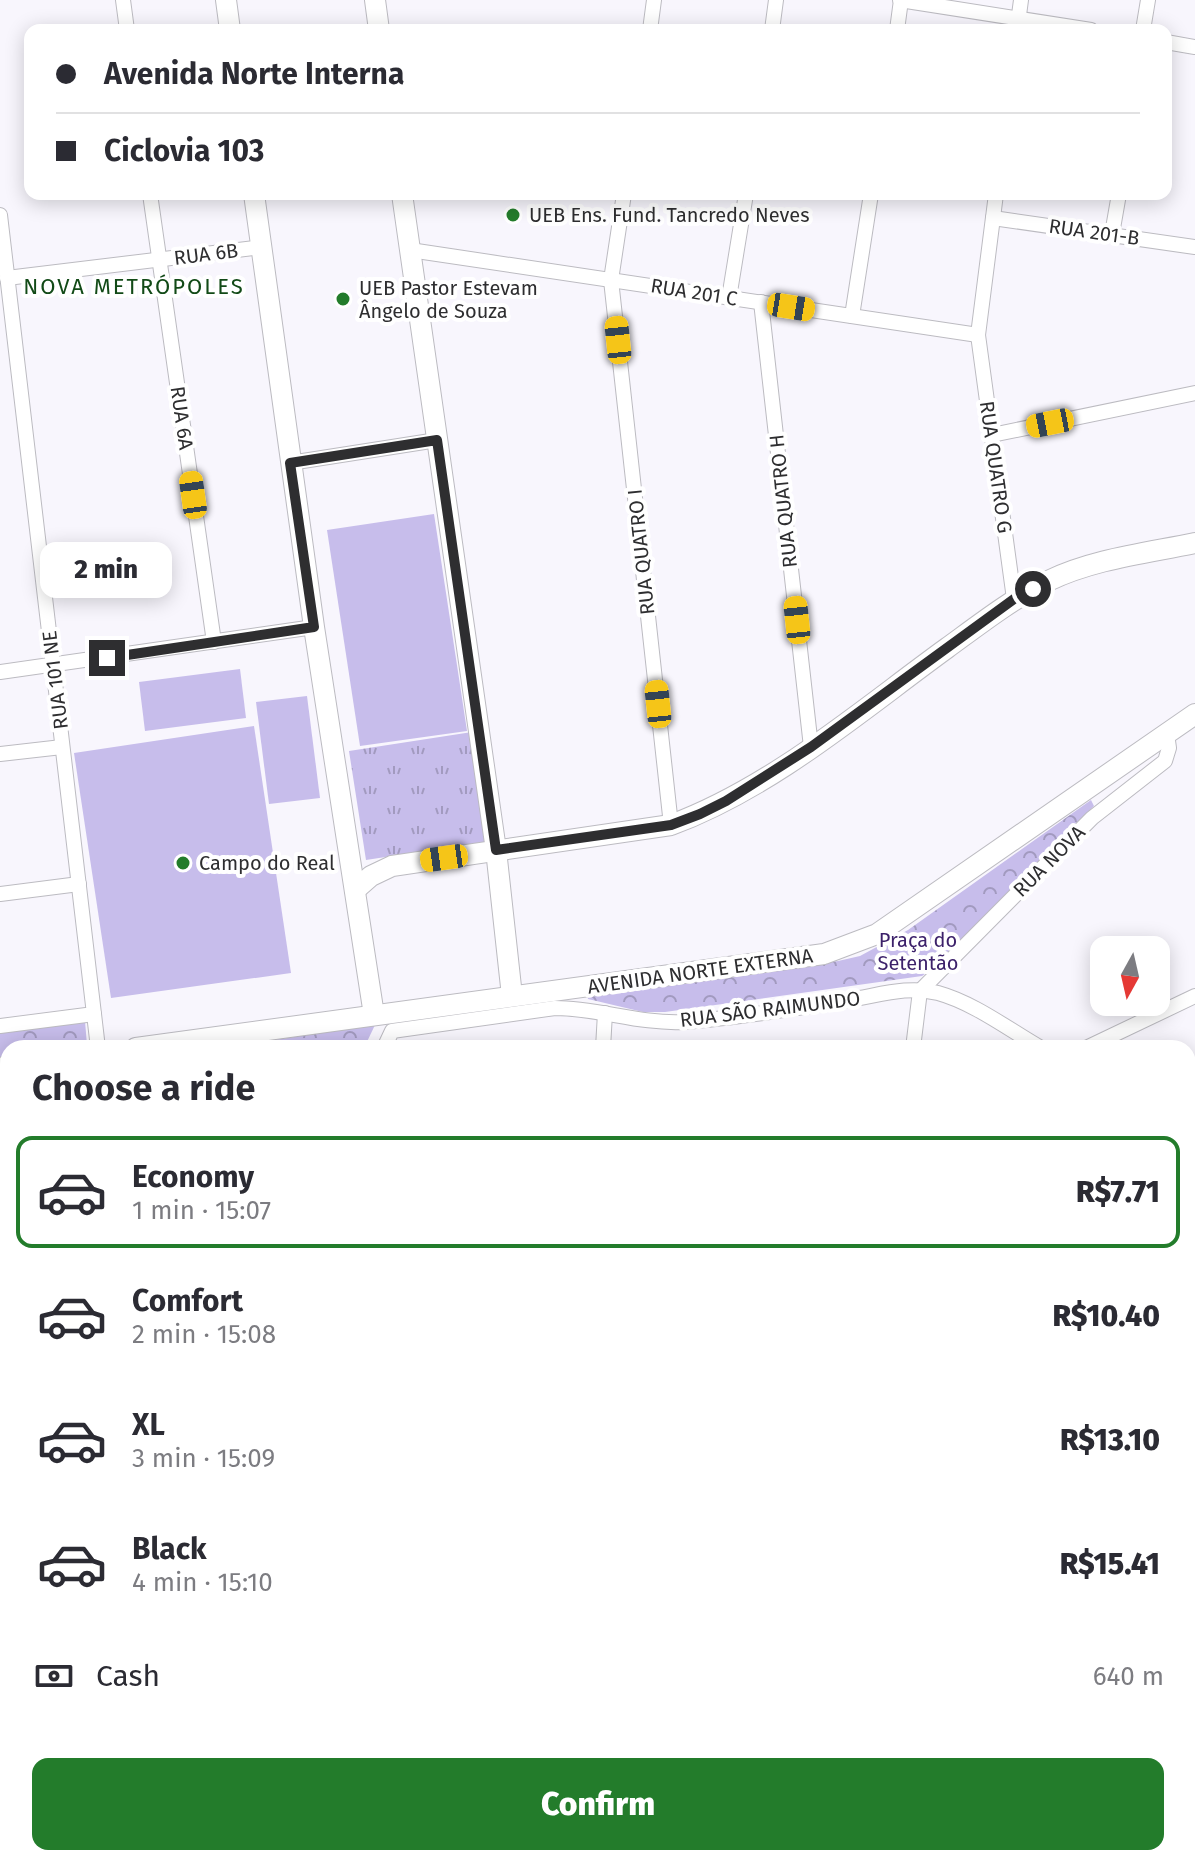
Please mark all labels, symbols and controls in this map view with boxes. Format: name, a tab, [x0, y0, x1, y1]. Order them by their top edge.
text: Avenida Norte Interna	[104, 56, 404, 92]
text: Ciclovia 103	[104, 133, 264, 169]
place label: UEB Ens. Fund. Tancredo Neves	[529, 203, 810, 227]
marker: UEB Ens. Fund. Tancredo Neves	[504, 206, 522, 224]
street label: RUA 201-B	[1047, 214, 1141, 250]
street label: RUA 6B	[172, 238, 240, 270]
district label: NOVA METRÓPOLES	[23, 273, 245, 300]
street label: RUA 201 C	[649, 273, 739, 311]
place label: UEB Pastor Estevam Ângelo de Souza	[359, 276, 538, 323]
marker: UEB Pastor Estevam Ângelo de Souza	[334, 290, 352, 308]
car	[765, 291, 817, 323]
car	[604, 315, 632, 365]
street label: RUA 6A	[166, 385, 198, 452]
street label: RUA QUATRO G	[975, 399, 1017, 535]
car	[1024, 407, 1076, 439]
street label: RUA QUATRO H	[764, 433, 802, 569]
car	[178, 470, 208, 520]
street label: RUA QUATRO I	[622, 488, 660, 616]
callout: 2 min	[41, 542, 173, 598]
text: 2 min	[74, 554, 138, 585]
route start	[1015, 571, 1051, 607]
car	[783, 595, 811, 645]
street label: RUA 101 NE	[37, 629, 73, 731]
route end	[89, 640, 125, 676]
car	[644, 679, 672, 729]
street label: RUA NOVA	[1008, 820, 1090, 902]
car	[419, 843, 469, 873]
place label: Campo do Real	[199, 851, 335, 875]
marker: Campo do Real	[174, 854, 192, 872]
park label: Praça do Setentão	[878, 928, 958, 975]
north arrow	[1090, 936, 1170, 1016]
map controls	[1090, 936, 1170, 1016]
street label: AVENIDA NORTE EXTERNA	[586, 943, 815, 999]
street label: RUA SÃO RAIMUNDO	[678, 986, 862, 1032]
text: Choose a ride	[32, 1066, 255, 1110]
icon: car	[36, 1156, 108, 1228]
text: Economy	[132, 1159, 254, 1195]
text: R$7.71	[1076, 1174, 1160, 1210]
text: 1 min · 15:07	[132, 1195, 271, 1226]
icon: car	[36, 1280, 108, 1352]
text: Comfort	[132, 1283, 243, 1319]
text: R$10.40	[1052, 1298, 1160, 1334]
text: 2 min · 15:08	[132, 1319, 276, 1350]
icon: car	[36, 1404, 108, 1476]
text: XL	[132, 1407, 165, 1443]
text: R$13.10	[1060, 1422, 1160, 1458]
text: 3 min · 15:09	[132, 1443, 275, 1474]
icon: car	[36, 1528, 108, 1600]
text: Black	[132, 1531, 207, 1567]
text: R$15.41	[1060, 1546, 1160, 1582]
text: 4 min · 15:10	[132, 1567, 273, 1598]
icon: cash	[32, 1654, 76, 1698]
text: Cash	[96, 1658, 160, 1694]
text: 640 m	[1093, 1661, 1164, 1692]
button: Confirm	[32, 1758, 1164, 1850]

